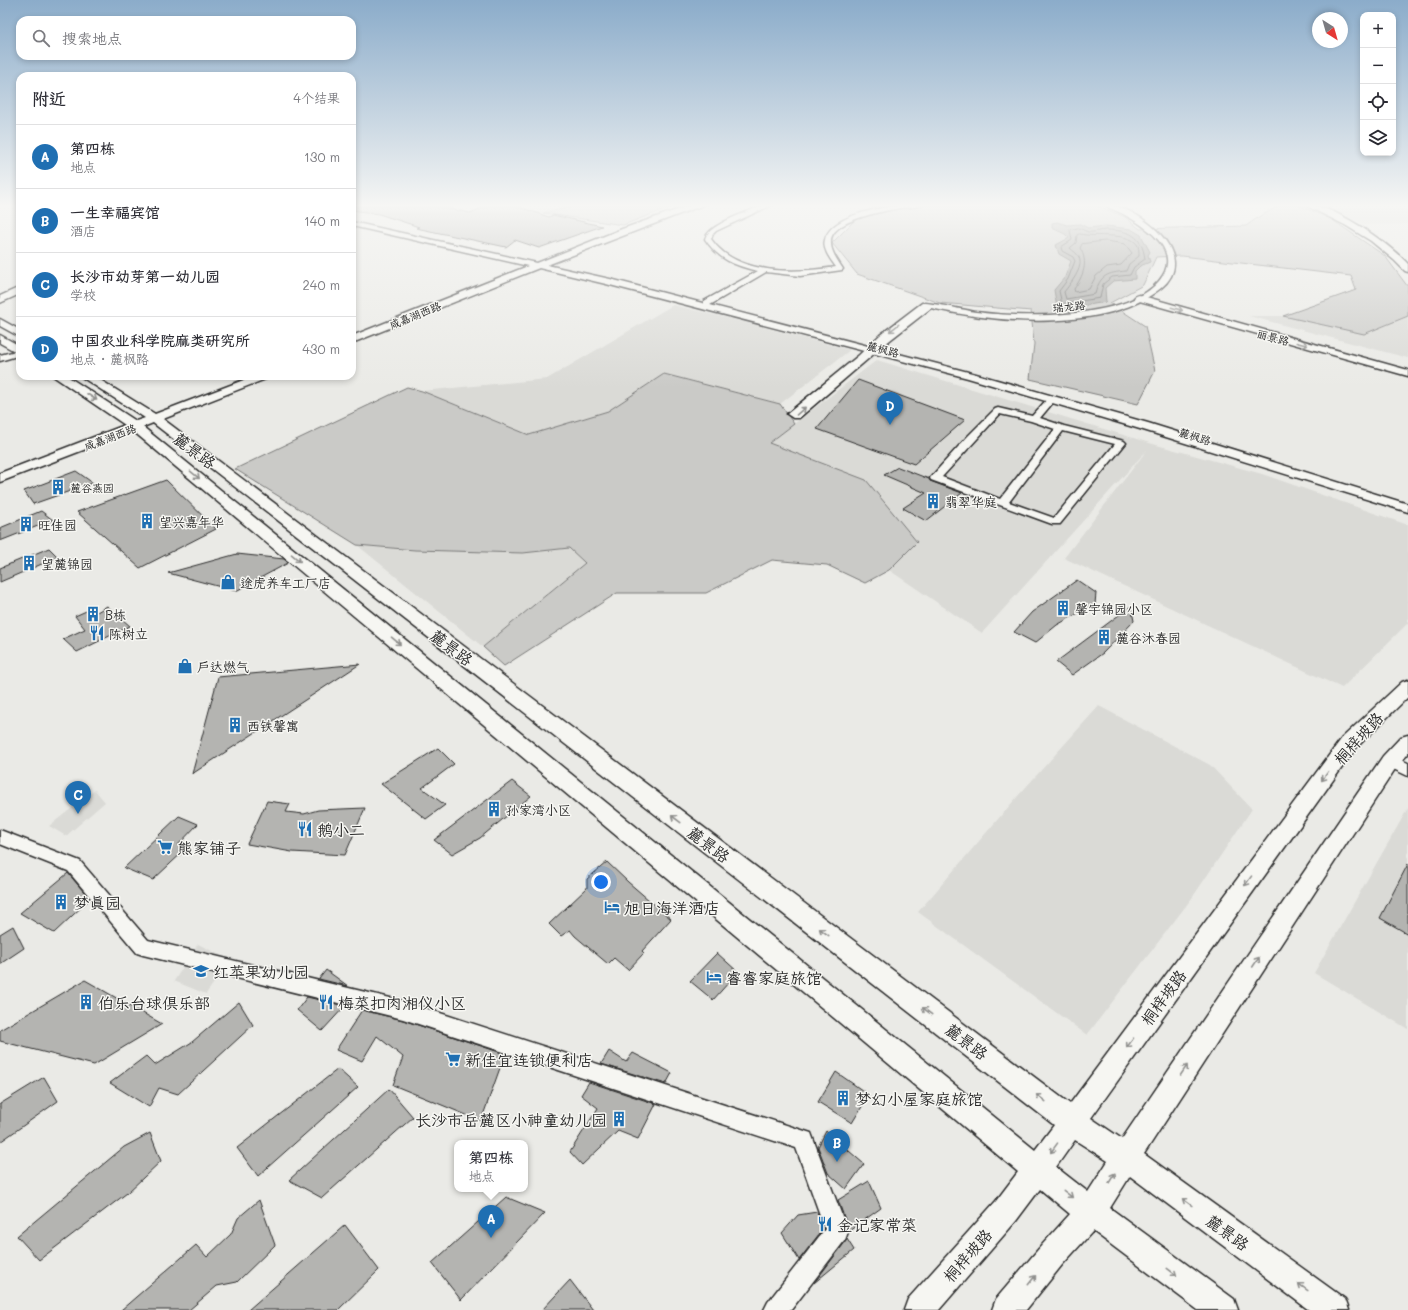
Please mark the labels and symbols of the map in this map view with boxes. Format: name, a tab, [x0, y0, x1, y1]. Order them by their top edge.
north arrow	[1312, 12, 1348, 48]
street label: 瑞龙路	[1052, 297, 1086, 315]
street label: 咸嘉湖西路	[387, 298, 443, 332]
one-way arrow	[1170, 306, 1183, 313]
one-way arrow	[888, 324, 899, 332]
street label: 丽景路	[1255, 325, 1291, 349]
street label: 麓枫路	[865, 338, 901, 360]
one-way arrow	[1295, 341, 1308, 349]
pin: D	[877, 392, 903, 425]
one-way arrow	[86, 393, 97, 401]
one-way arrow	[796, 406, 806, 416]
street label: 咸嘉湖西路	[82, 420, 138, 454]
street label: 麓枫路	[1177, 424, 1213, 448]
street label: 麓景路	[170, 427, 220, 473]
one-way arrow	[190, 471, 201, 480]
building icon: 麓谷燕园	[49, 478, 67, 496]
place label: 麓谷燕园	[70, 480, 114, 495]
building icon: 翡翠华庭	[924, 492, 942, 510]
place label: 翡翠华庭	[945, 493, 997, 510]
building icon: 望兴嘉年华	[138, 512, 156, 530]
place label: 望兴嘉年华	[159, 513, 224, 530]
building icon: 旺佳园	[17, 515, 35, 533]
place label: 旺佳园	[38, 516, 77, 533]
one-way arrow	[290, 553, 301, 562]
building icon: 望麓锦园	[20, 554, 38, 572]
place label: 望麓锦园	[41, 555, 93, 572]
shop icon: 途虎养车工厂店	[219, 573, 237, 591]
place label: 途虎养车工厂店	[240, 574, 331, 591]
building icon: 馨宇锦园小区	[1054, 599, 1072, 617]
place label: 馨宇锦园小区	[1075, 600, 1153, 617]
building icon: B栋	[84, 605, 102, 623]
place label: B栋	[105, 606, 126, 623]
restaurant icon: 陈树立	[88, 624, 106, 642]
street label: 麓景路	[427, 624, 477, 670]
place label: 陈树立	[109, 625, 148, 642]
building icon: 麓谷沐春园	[1095, 628, 1113, 646]
place label: 麓谷沐春园	[1116, 629, 1181, 646]
one-way arrow	[391, 636, 401, 645]
shop icon: 户达燃气	[176, 657, 194, 675]
place label: 户达燃气	[197, 658, 249, 675]
street label: 桐梓坡路	[1329, 707, 1387, 769]
building icon: 西铁馨寓	[226, 716, 244, 734]
place label: 西铁馨寓	[247, 717, 299, 734]
one-way arrow	[1321, 771, 1329, 782]
pin: C	[65, 781, 91, 814]
building icon: 孙家湾小区	[485, 800, 503, 818]
place label: 孙家湾小区	[506, 801, 571, 818]
one-way arrow	[670, 814, 681, 823]
place label: 鹅小二	[317, 819, 365, 840]
restaurant icon: 鹅小二	[296, 820, 314, 838]
street label: 麓景路	[684, 821, 734, 867]
place label: 熊家铺子	[177, 837, 241, 858]
supermarket icon: 熊家铺子	[156, 838, 174, 856]
your location	[591, 872, 611, 892]
one-way arrow	[1244, 875, 1252, 886]
place label: 梦真园	[73, 892, 121, 913]
building icon: 梦真园	[52, 893, 70, 911]
place label: 旭日海洋酒店	[624, 897, 720, 918]
hotel icon: 旭日海洋酒店	[603, 898, 621, 916]
one-way arrow	[818, 927, 829, 936]
one-way arrow	[1253, 956, 1261, 968]
place label: 红苹果幼儿园	[213, 961, 309, 982]
school or university icon: 红苹果幼儿园	[192, 962, 210, 980]
street label: 桐梓坡路	[1136, 965, 1190, 1029]
place label: 睿睿家庭旅馆	[726, 967, 822, 988]
hotel icon: 睿睿家庭旅馆	[705, 968, 723, 986]
place label: 伯乐台球俱乐部	[98, 992, 210, 1013]
place label: 梅菜扣肉湘仪小区	[338, 992, 466, 1013]
building icon: 伯乐台球俱乐部	[77, 993, 95, 1011]
restaurant icon: 梅菜扣肉湘仪小区	[317, 993, 335, 1011]
one-way arrow	[921, 1006, 932, 1015]
street label: 麓景路	[942, 1018, 992, 1064]
one-way arrow	[1126, 1037, 1134, 1048]
place label: 新佳宜连锁便利店	[465, 1049, 593, 1070]
supermarket icon: 新佳宜连锁便利店	[444, 1050, 462, 1068]
one-way arrow	[1180, 1065, 1188, 1076]
place label: 梦幻小屋家庭旅馆	[855, 1088, 983, 1109]
building icon: 梦幻小屋家庭旅馆	[834, 1089, 852, 1107]
one-way arrow	[1036, 1094, 1047, 1103]
place label: 长沙市岳麓区小神童幼儿园	[415, 1109, 607, 1130]
building icon: 长沙市岳麓区小神童幼儿园	[610, 1110, 628, 1128]
pin: B	[824, 1129, 850, 1162]
one-way arrow	[1050, 1142, 1058, 1153]
one-way arrow	[1109, 1172, 1117, 1184]
one-way arrow	[1063, 1190, 1074, 1199]
one-way arrow	[1182, 1197, 1193, 1206]
pin: A	[478, 1205, 504, 1238]
street label: 麓景路	[1202, 1209, 1254, 1255]
place label: 金记家常菜	[837, 1214, 917, 1235]
restaurant icon: 金记家常菜	[816, 1215, 834, 1233]
street label: 桐梓坡路	[938, 1224, 996, 1286]
one-way arrow	[1166, 1268, 1177, 1277]
one-way arrow	[1027, 1274, 1036, 1285]
one-way arrow	[1298, 1283, 1309, 1291]

